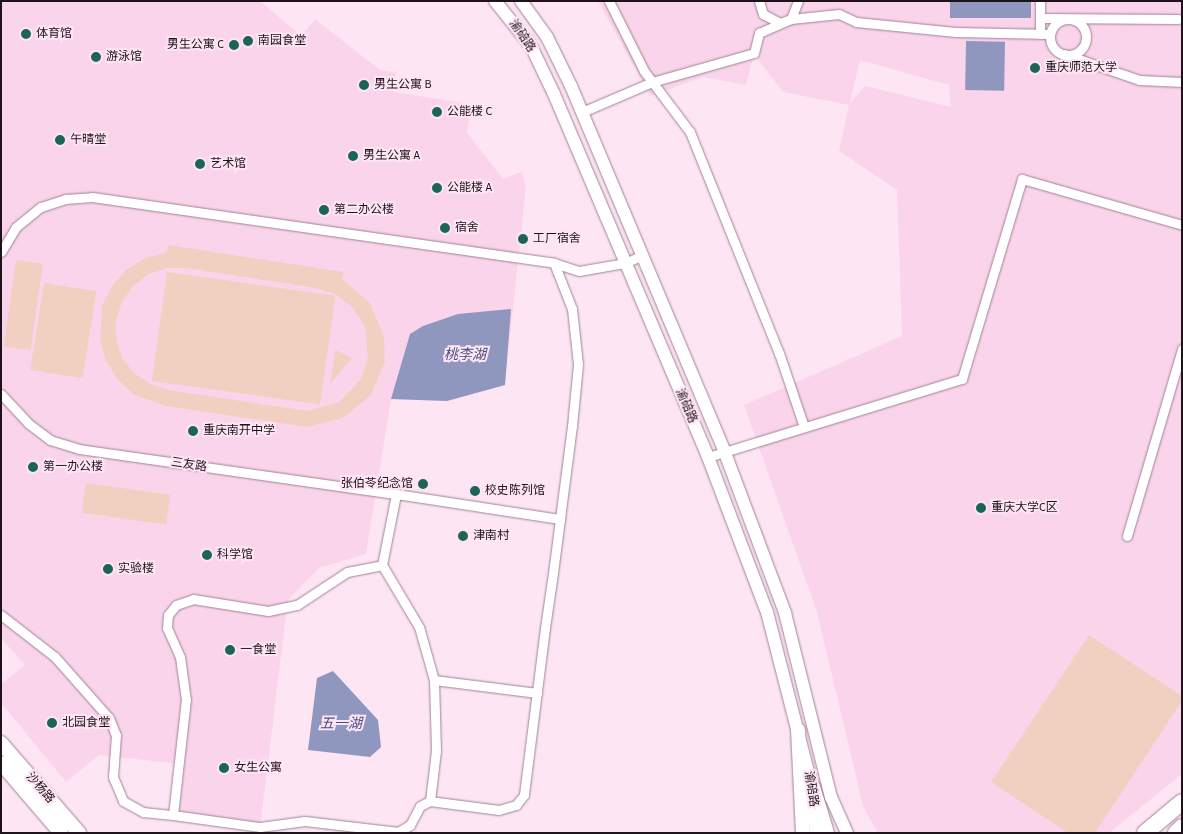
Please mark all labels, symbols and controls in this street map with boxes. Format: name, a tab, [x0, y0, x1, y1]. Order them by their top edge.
street label: 渝碚路	[506, 17, 538, 55]
place label: 体育馆	[36, 27, 72, 41]
marker: 体育馆	[20, 28, 32, 40]
place label: 南园食堂	[258, 34, 306, 48]
marker: 南园食堂	[242, 35, 254, 47]
place label: 男生公寓 C	[167, 38, 224, 52]
marker: 男生公寓 C	[228, 39, 240, 51]
place label: 游泳馆	[106, 50, 142, 64]
marker: 游泳馆	[90, 51, 102, 63]
place label: 重庆师范大学	[1045, 61, 1117, 75]
marker: 重庆师范大学	[1029, 62, 1041, 74]
place label: 男生公寓 B	[374, 78, 431, 92]
marker: 男生公寓 B	[358, 79, 370, 91]
place label: 公能楼 C	[447, 105, 492, 119]
marker: 公能楼 C	[431, 106, 443, 118]
place label: 午晴堂	[70, 133, 106, 147]
marker: 午晴堂	[54, 134, 66, 146]
place label: 男生公寓 A	[363, 149, 420, 163]
marker: 男生公寓 A	[347, 150, 359, 162]
place label: 艺术馆	[210, 157, 246, 171]
marker: 艺术馆	[194, 158, 206, 170]
place label: 公能楼 A	[447, 181, 492, 195]
marker: 公能楼 A	[431, 182, 443, 194]
place label: 第二办公楼	[334, 203, 394, 217]
marker: 第二办公楼	[318, 204, 330, 216]
place label: 宿舍	[455, 221, 479, 235]
marker: 宿舍	[439, 222, 451, 234]
place label: 工厂宿舍	[533, 232, 581, 246]
marker: 工厂宿舍	[517, 233, 529, 245]
water label: 桃李湖	[444, 347, 486, 363]
street label: 渝碚路	[672, 387, 700, 425]
place label: 重庆南开中学	[203, 424, 275, 438]
marker: 重庆南开中学	[187, 425, 199, 437]
street label: 三友路	[170, 455, 208, 475]
place label: 第一办公楼	[43, 460, 103, 474]
marker: 第一办公楼	[27, 461, 39, 473]
place label: 张伯苓纪念馆	[341, 477, 413, 491]
marker: 张伯苓纪念馆	[417, 478, 429, 490]
place label: 校史陈列馆	[485, 484, 545, 498]
marker: 校史陈列馆	[469, 485, 481, 497]
place label: 重庆大学C区	[991, 501, 1058, 515]
marker: 重庆大学C区	[975, 502, 987, 514]
place label: 津南村	[473, 529, 509, 543]
marker: 津南村	[457, 530, 469, 542]
place label: 科学馆	[217, 548, 253, 562]
marker: 科学馆	[201, 549, 213, 561]
place label: 实验楼	[118, 562, 154, 576]
marker: 实验楼	[102, 563, 114, 575]
place label: 一食堂	[240, 643, 276, 657]
marker: 一食堂	[224, 644, 236, 656]
place label: 北园食堂	[62, 716, 110, 730]
water label: 五一湖	[320, 716, 362, 732]
marker: 北园食堂	[46, 717, 58, 729]
place label: 女生公寓	[234, 761, 282, 775]
marker: 女生公寓	[218, 762, 230, 774]
street label: 沙杨路	[23, 770, 57, 806]
street label: 渝碚路	[801, 770, 821, 808]

